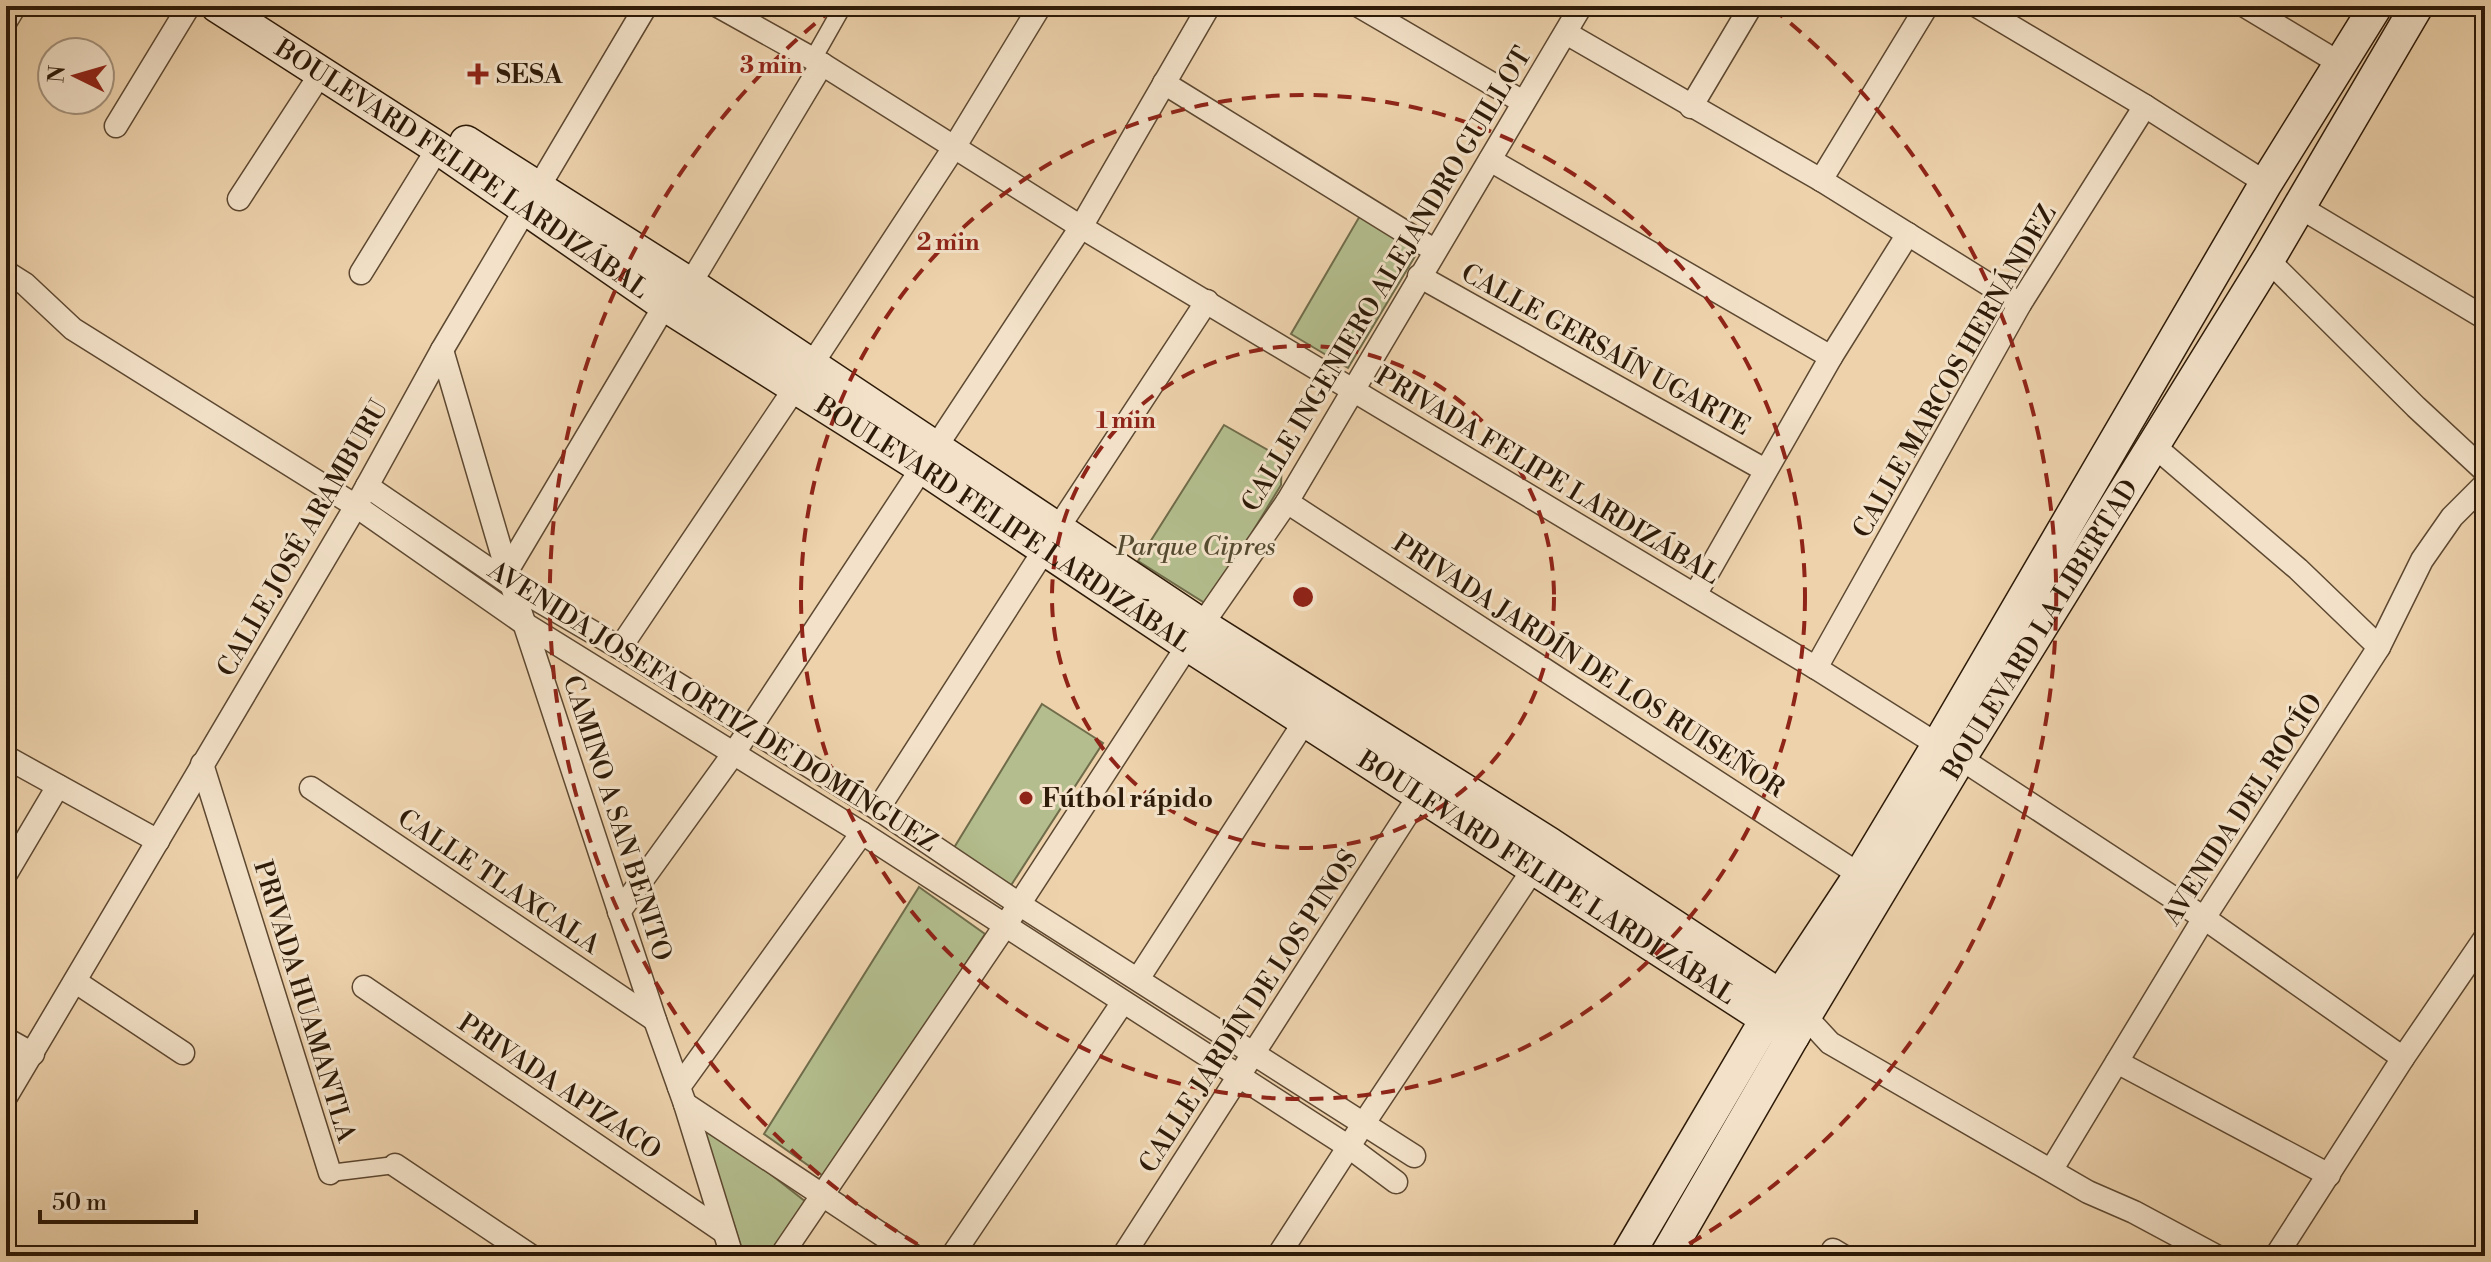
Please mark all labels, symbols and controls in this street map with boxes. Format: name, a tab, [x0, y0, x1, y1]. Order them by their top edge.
street label: BOULEVARD FELIPE LARDIZÁBAL	[268, 32, 655, 306]
north arrow	[36, 36, 116, 116]
street label: CALLE INGENIERO ALEJANDRO GUILLOT	[1235, 41, 1539, 518]
text: 3 min	[740, 51, 803, 81]
place label: SESA	[496, 59, 563, 91]
marker: SESA	[467, 63, 489, 85]
text: N	[43, 64, 72, 84]
street label: CALLE MARCOS HERNÁNDEZ	[1844, 198, 2064, 544]
text: 2 min	[916, 228, 980, 258]
street label: CALLE GERSAÍN UGARTE	[1455, 255, 1757, 443]
street label: PRIVADA FELIPE LARDIZÁBAL	[1370, 359, 1726, 591]
street label: BOULEVARD FELIPE LARDIZÁBAL	[809, 389, 1197, 660]
street label: CALLE JOSÉ ARAMBURU	[209, 393, 395, 683]
text: 1 min	[1096, 406, 1156, 436]
street label: BOULEVARD LA LIBERTAD	[1935, 474, 2145, 786]
street label: PRIVADA JARDÍN DE LOS RUISEÑOR	[1387, 525, 1792, 805]
park label: Parque Cipres	[1115, 531, 1276, 563]
street label: AVENIDA JOSEFA ORTIZ DE DOMÍNGUEZ	[481, 552, 944, 859]
centre of rings	[1289, 583, 1317, 611]
street label: CAMINO A SAN BENITO	[556, 672, 678, 965]
street label: AVENIDA DEL ROCÍO	[2154, 687, 2330, 932]
street label: BOULEVARD FELIPE LARDIZÁBAL	[1351, 744, 1741, 1012]
place label: Fútbol rápido	[1042, 783, 1213, 815]
marker: Fútbol rápido	[1017, 789, 1035, 807]
street label: CALLE TLAXCALA	[391, 802, 607, 962]
street label: CALLE JARDÍN DE LOS PINOS	[1131, 843, 1365, 1179]
street label: PRIVADA HUAMANTLA	[246, 857, 362, 1147]
street label: PRIVADA APIZACO	[452, 1007, 667, 1167]
scale bar	[40, 1174, 196, 1224]
text: 50 m	[52, 1188, 107, 1218]

